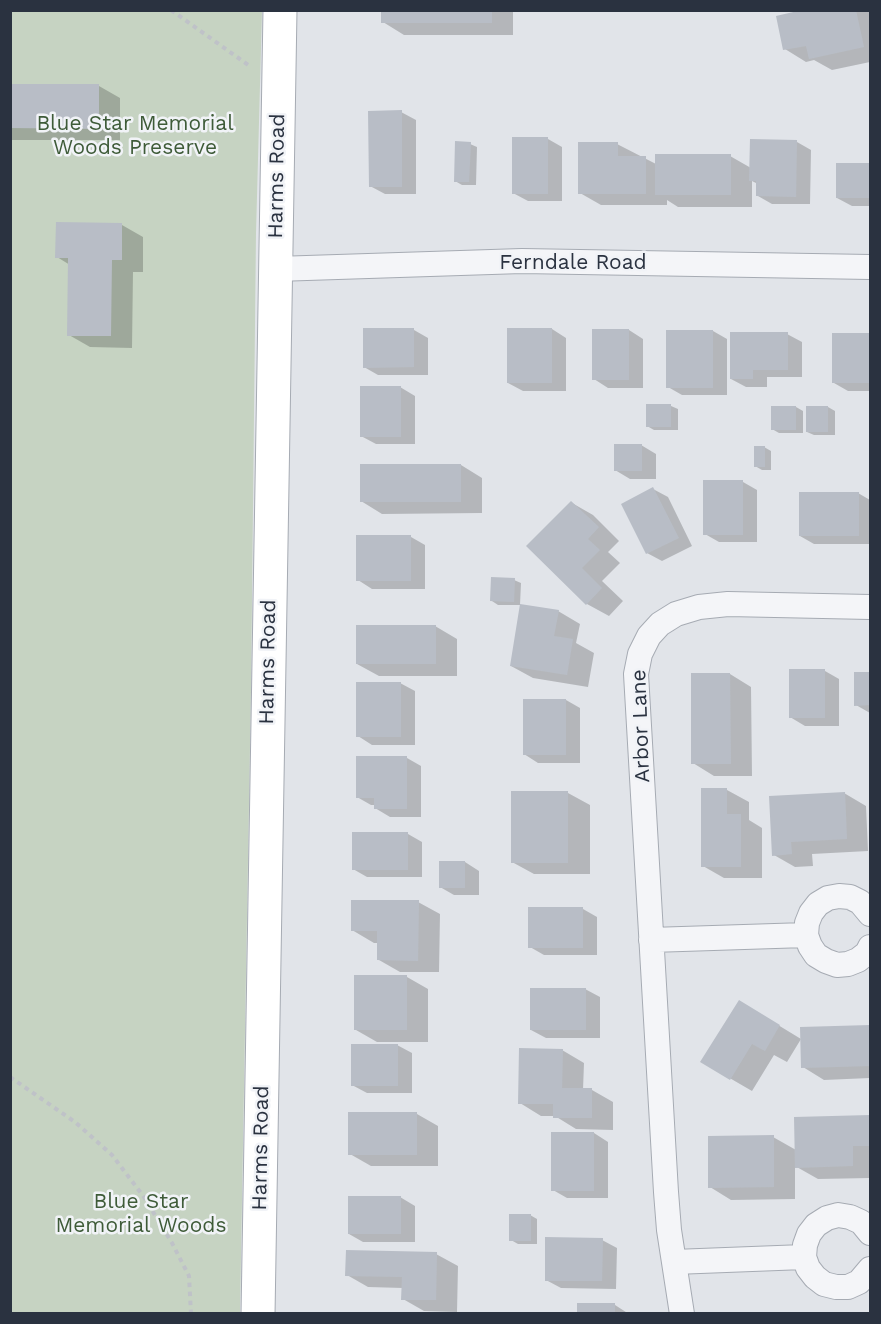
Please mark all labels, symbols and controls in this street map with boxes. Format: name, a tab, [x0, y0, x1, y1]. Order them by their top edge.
park label: Blue Star Memorial Woods Preserve	[36, 111, 234, 161]
street label: Harms Road	[263, 113, 291, 239]
street label: Ferndale Road	[499, 250, 647, 276]
street label: Harms Road	[254, 599, 282, 725]
street label: Arbor Lane	[626, 669, 656, 783]
street label: Harms Road	[247, 1085, 275, 1211]
park label: Blue Star Memorial Woods	[55, 1189, 227, 1239]

